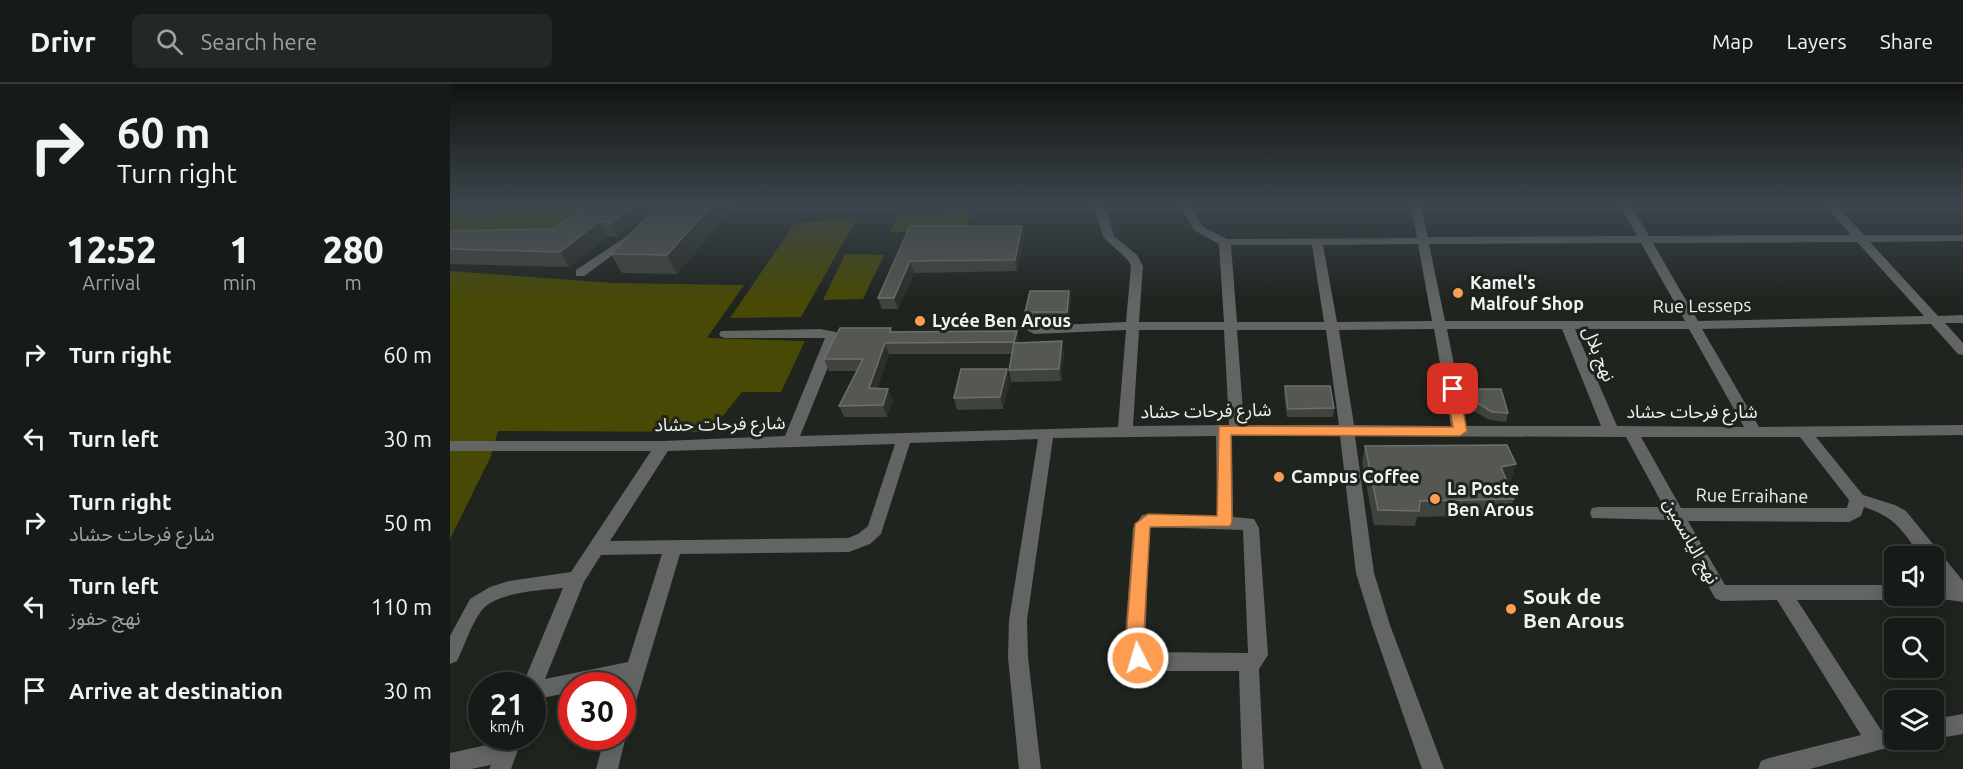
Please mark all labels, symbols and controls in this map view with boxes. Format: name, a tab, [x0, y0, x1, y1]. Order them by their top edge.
search box	[132, 14, 552, 68]
icon: search	[153, 25, 186, 58]
text: Drivr	[30, 26, 96, 57]
text: Search here	[201, 29, 317, 54]
text: Map	[1712, 29, 1753, 53]
text: Layers	[1786, 29, 1847, 53]
text: Share	[1880, 29, 1933, 53]
icon: right	[18, 108, 96, 186]
text: 60 m	[117, 109, 211, 156]
text: Turn right	[117, 158, 237, 188]
text: 12:52	[66, 229, 156, 270]
text: 1	[229, 229, 250, 270]
text: 280	[323, 229, 384, 270]
text: Arrival	[82, 271, 141, 294]
text: min	[223, 271, 256, 294]
text: m	[345, 271, 362, 294]
place label: Kamel's Malfouf Shop	[1470, 272, 1584, 313]
marker: Kamel's Malfouf Shop	[1451, 286, 1465, 300]
street label: Rue Lesseps	[1653, 294, 1752, 316]
place label: Lycée Ben Arous	[932, 310, 1071, 330]
marker: Lycée Ben Arous	[913, 314, 927, 328]
street label: نهج بلال	[1576, 323, 1620, 386]
icon: right	[18, 338, 51, 371]
text: Turn right	[69, 342, 171, 367]
text: 60 m	[383, 342, 432, 367]
pin	[1427, 363, 1478, 414]
icon: arrive	[1436, 372, 1469, 405]
street label: شارع فرحات حشاد	[1140, 399, 1272, 426]
street label: شارع فرحات حشاد	[1626, 401, 1758, 426]
street label: شارع فرحات حشاد	[654, 412, 786, 439]
icon: left	[18, 422, 51, 455]
text: Turn left	[69, 426, 159, 451]
text: 30 m	[383, 426, 432, 451]
place label: Campus Coffee	[1291, 466, 1420, 486]
marker: Campus Coffee	[1272, 470, 1286, 484]
place label: La Poste Ben Arous	[1447, 478, 1534, 519]
street label: Rue Erraihane	[1696, 484, 1809, 506]
text: Turn right	[69, 489, 171, 514]
marker: La Poste Ben Arous	[1428, 492, 1442, 506]
street label: نهج الياسمين	[1657, 494, 1724, 589]
icon: right	[18, 506, 51, 539]
text: 50 m	[383, 510, 432, 535]
text: شارع فرحات حشاد	[69, 522, 215, 545]
map controls	[1884, 546, 1944, 750]
button: sound	[1884, 546, 1944, 606]
text: Turn left	[69, 573, 159, 598]
place label: Souk de Ben Arous	[1523, 584, 1624, 632]
icon: left	[18, 590, 51, 623]
text: 110 m	[371, 594, 432, 619]
marker: Souk de Ben Arous	[1504, 602, 1518, 616]
text: نهج حفوز	[69, 606, 141, 629]
button: search	[1884, 618, 1944, 678]
position arrow	[1106, 626, 1170, 690]
speed limit sign: 30	[558, 672, 636, 750]
icon: arrive	[18, 674, 51, 707]
text: Arrive at destination	[69, 678, 283, 703]
text: 30 m	[383, 678, 432, 703]
text: 21	[490, 687, 524, 721]
button: layers	[1884, 690, 1944, 750]
text: km/h	[490, 718, 524, 735]

